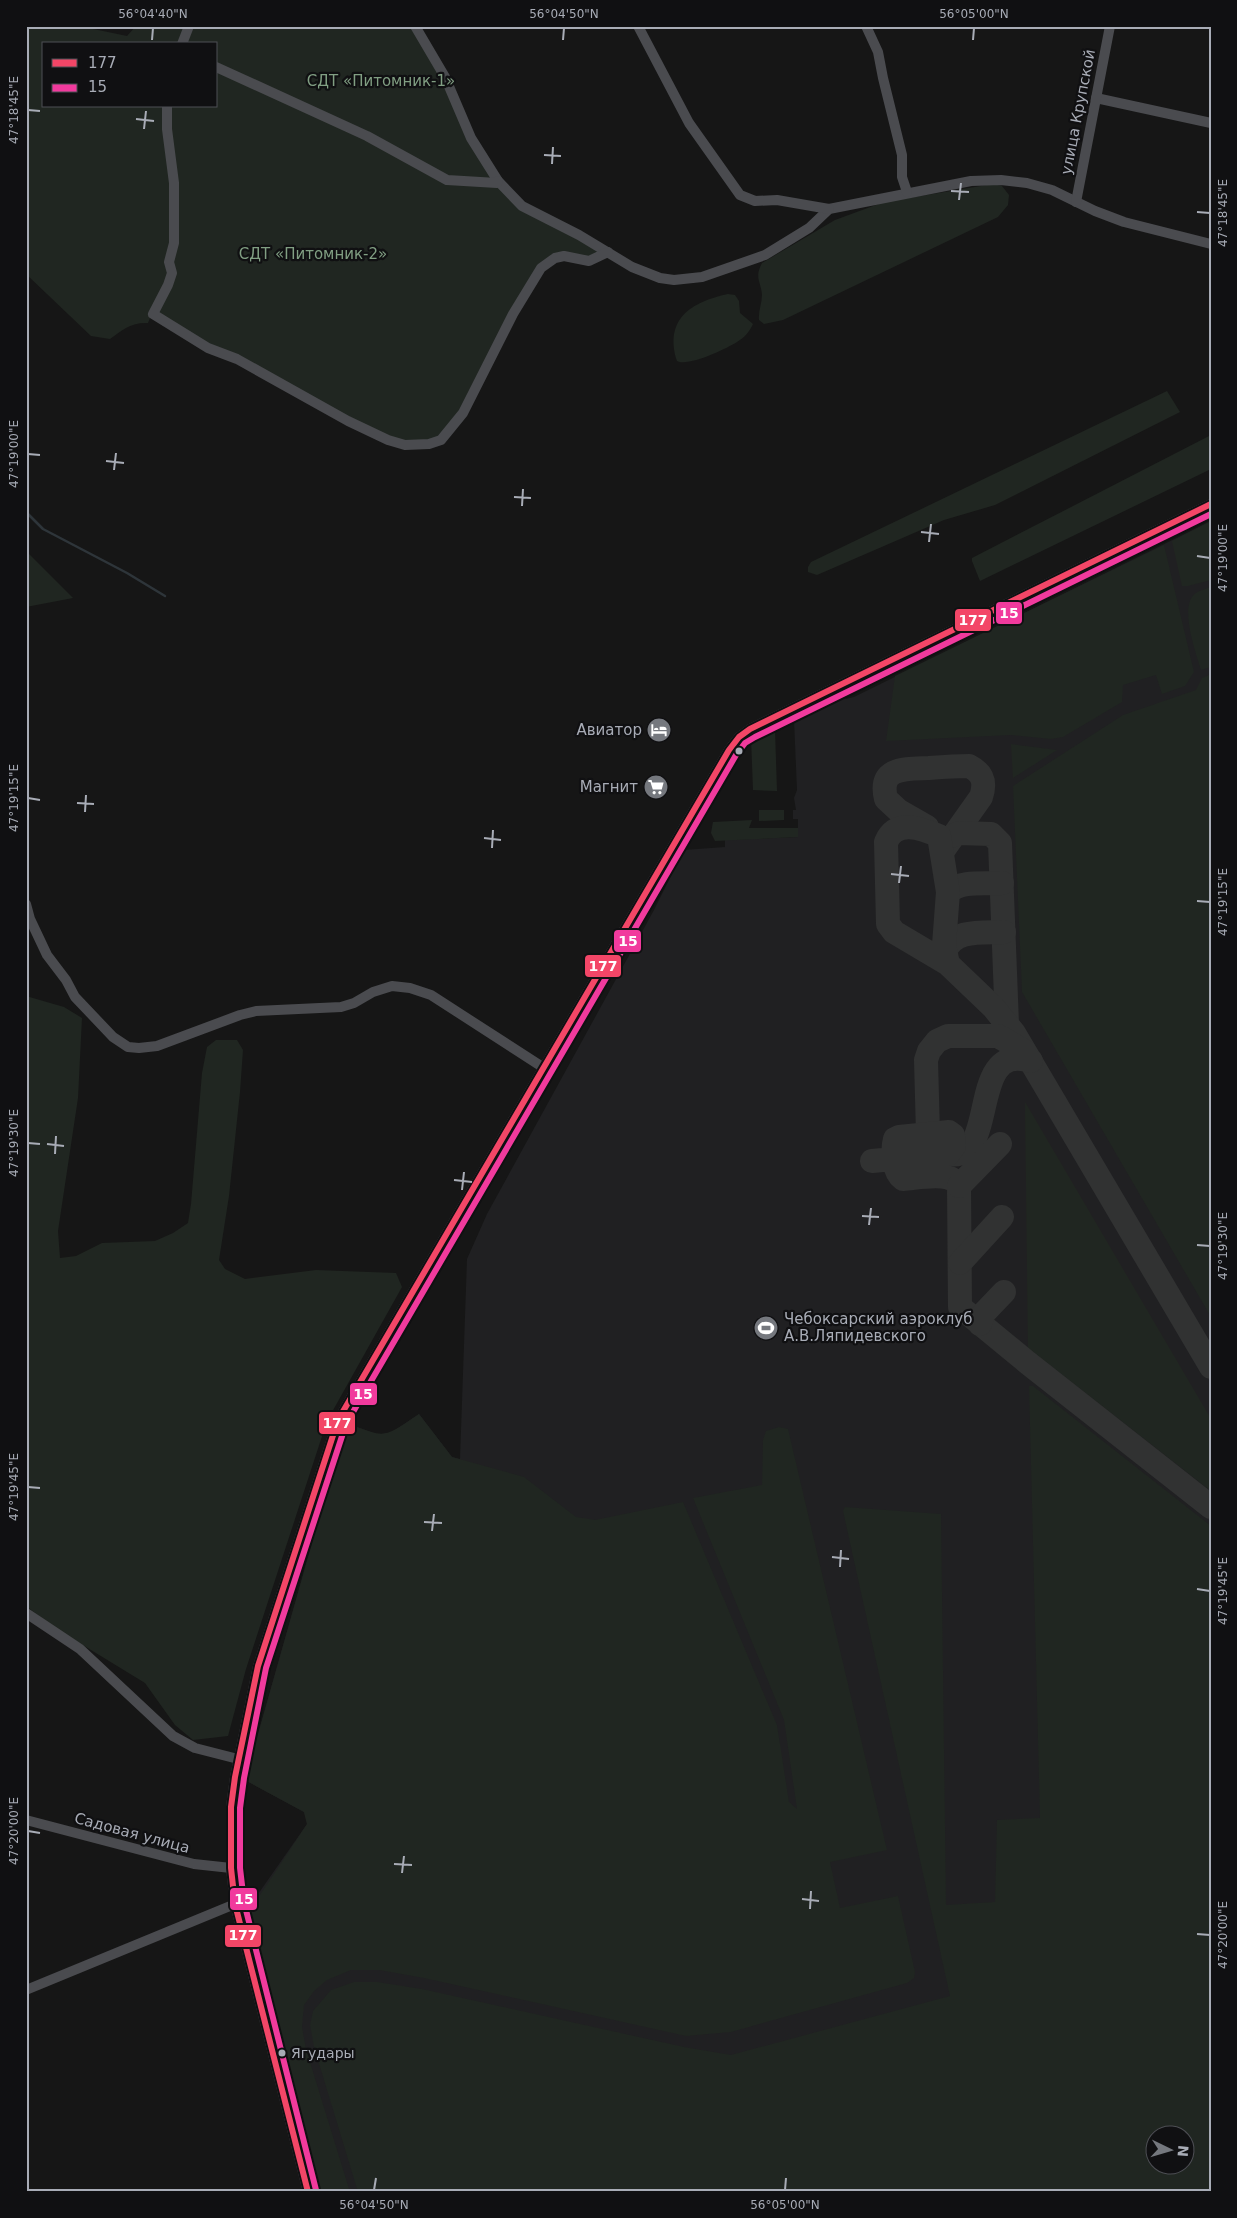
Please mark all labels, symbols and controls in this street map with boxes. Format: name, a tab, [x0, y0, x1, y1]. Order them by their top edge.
text: 56°04'40"N	[118, 7, 188, 21]
text: 56°04'50"N	[529, 7, 599, 21]
text: 56°05'00"N	[939, 7, 1009, 21]
legend	[42, 42, 218, 108]
street label: улица Крупской	[1057, 48, 1099, 176]
text: 177	[88, 54, 117, 72]
park label: СДТ «Питомник-1»	[307, 72, 455, 90]
text: 47°18'45"E	[7, 76, 21, 144]
text: 15	[88, 78, 107, 96]
text: 47°18'45"E	[1216, 179, 1230, 247]
park label: СДТ «Питомник-2»	[239, 245, 387, 263]
text: 47°19'00"E	[7, 420, 21, 488]
text: 47°19'00"E	[1216, 524, 1230, 592]
line badge: 15	[995, 601, 1023, 625]
text: 15	[999, 605, 1019, 621]
line badge: 177	[954, 608, 992, 632]
text: 177	[958, 612, 988, 628]
hotel icon: Авиатор	[646, 717, 672, 743]
place label: Авиатор	[577, 721, 642, 739]
unlabelled marker	[734, 746, 744, 756]
text: 47°19'15"E	[7, 764, 21, 832]
supermarket icon: Магнит	[643, 774, 669, 800]
place label: Магнит	[580, 778, 638, 796]
text: 47°19'15"E	[1216, 868, 1230, 936]
line badge: 15	[613, 929, 642, 953]
text: 15	[618, 933, 638, 949]
line badge: 177	[584, 954, 622, 978]
text: 177	[588, 958, 618, 974]
text: 47°19'30"E	[7, 1109, 21, 1177]
text: 47°19'30"E	[1216, 1212, 1230, 1280]
place label: Чебоксарский аэроклуб А.В.Ляпидевского	[784, 1310, 972, 1345]
sports icon: Чебоксарский аэроклуб А.В.Ляпидевского	[753, 1315, 779, 1341]
line badge: 15	[349, 1382, 378, 1406]
text: 15	[353, 1386, 373, 1402]
line badge: 177	[318, 1411, 356, 1435]
text: 177	[322, 1415, 352, 1431]
text: 47°19'45"E	[7, 1453, 21, 1521]
text: 47°19'45"E	[1216, 1557, 1230, 1625]
text: 47°20'00"E	[7, 1797, 21, 1865]
street label: Садовая улица	[72, 1809, 192, 1857]
line badge: 15	[229, 1887, 258, 1911]
text: 15	[234, 1891, 254, 1907]
text: 47°20'00"E	[1216, 1901, 1230, 1969]
line badge: 177	[224, 1924, 262, 1948]
text: 177	[228, 1927, 258, 1943]
place label: Ягудары	[291, 2045, 355, 2061]
marker: Ягудары	[277, 2048, 287, 2058]
north arrow	[1144, 2126, 1194, 2176]
text: N	[1174, 2145, 1191, 2158]
text: 56°04'50"N	[339, 2198, 409, 2212]
text: 56°05'00"N	[750, 2198, 820, 2212]

